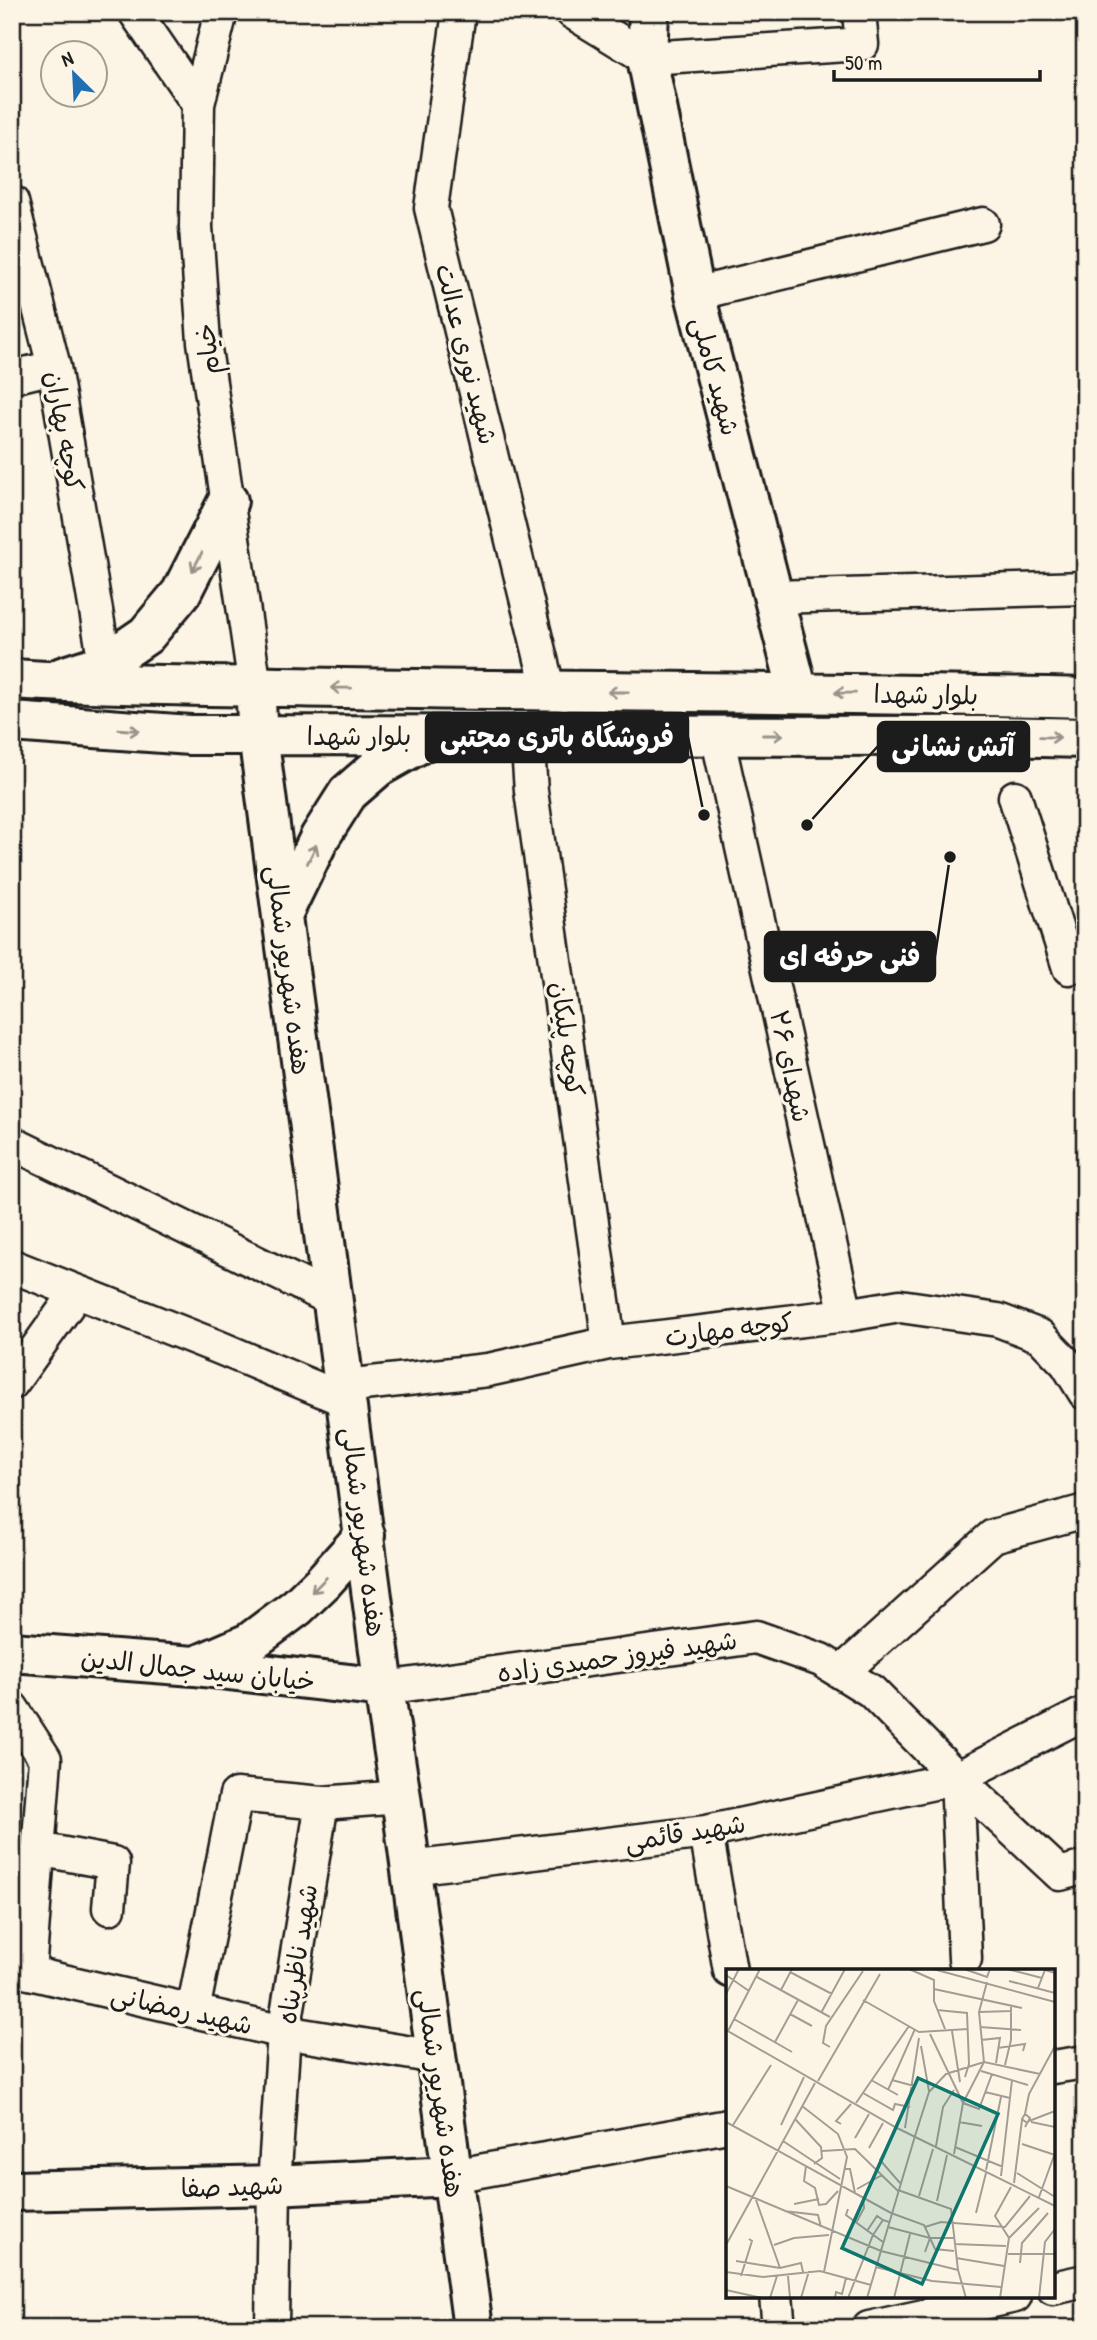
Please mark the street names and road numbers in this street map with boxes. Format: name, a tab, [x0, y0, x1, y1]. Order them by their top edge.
street label: شهید نوری عدالت	[428, 260, 506, 448]
street label: شهید کاملی	[683, 313, 749, 439]
street label: خیام	[186, 321, 230, 377]
street label: کوچه بهاران	[37, 368, 93, 494]
street label: بلوار شهدا	[873, 676, 979, 712]
street label: بلوار شهدا	[307, 718, 411, 753]
street label: هفده شهریور شمالی	[259, 863, 319, 1077]
street label: کوچه پلیکان	[543, 979, 593, 1099]
street label: شهدای ۲۶	[762, 1007, 820, 1125]
street label: کوچه مهارت	[663, 1304, 795, 1354]
street label: هفده شهریور شمالی	[334, 1425, 394, 1639]
street label: شهید فیروز حمیدی زاده	[495, 1622, 739, 1690]
street label: خیابان سید جمال الدین	[79, 1639, 317, 1699]
street label: شهید قائمی	[622, 1805, 748, 1859]
street label: شهید ناظرپناه	[269, 1881, 325, 2027]
street label: شهید رمضانی	[108, 1976, 256, 2042]
street label: هفده شهریور شمالی	[409, 1986, 473, 2200]
street label: شهید صفا	[180, 2167, 284, 2205]

